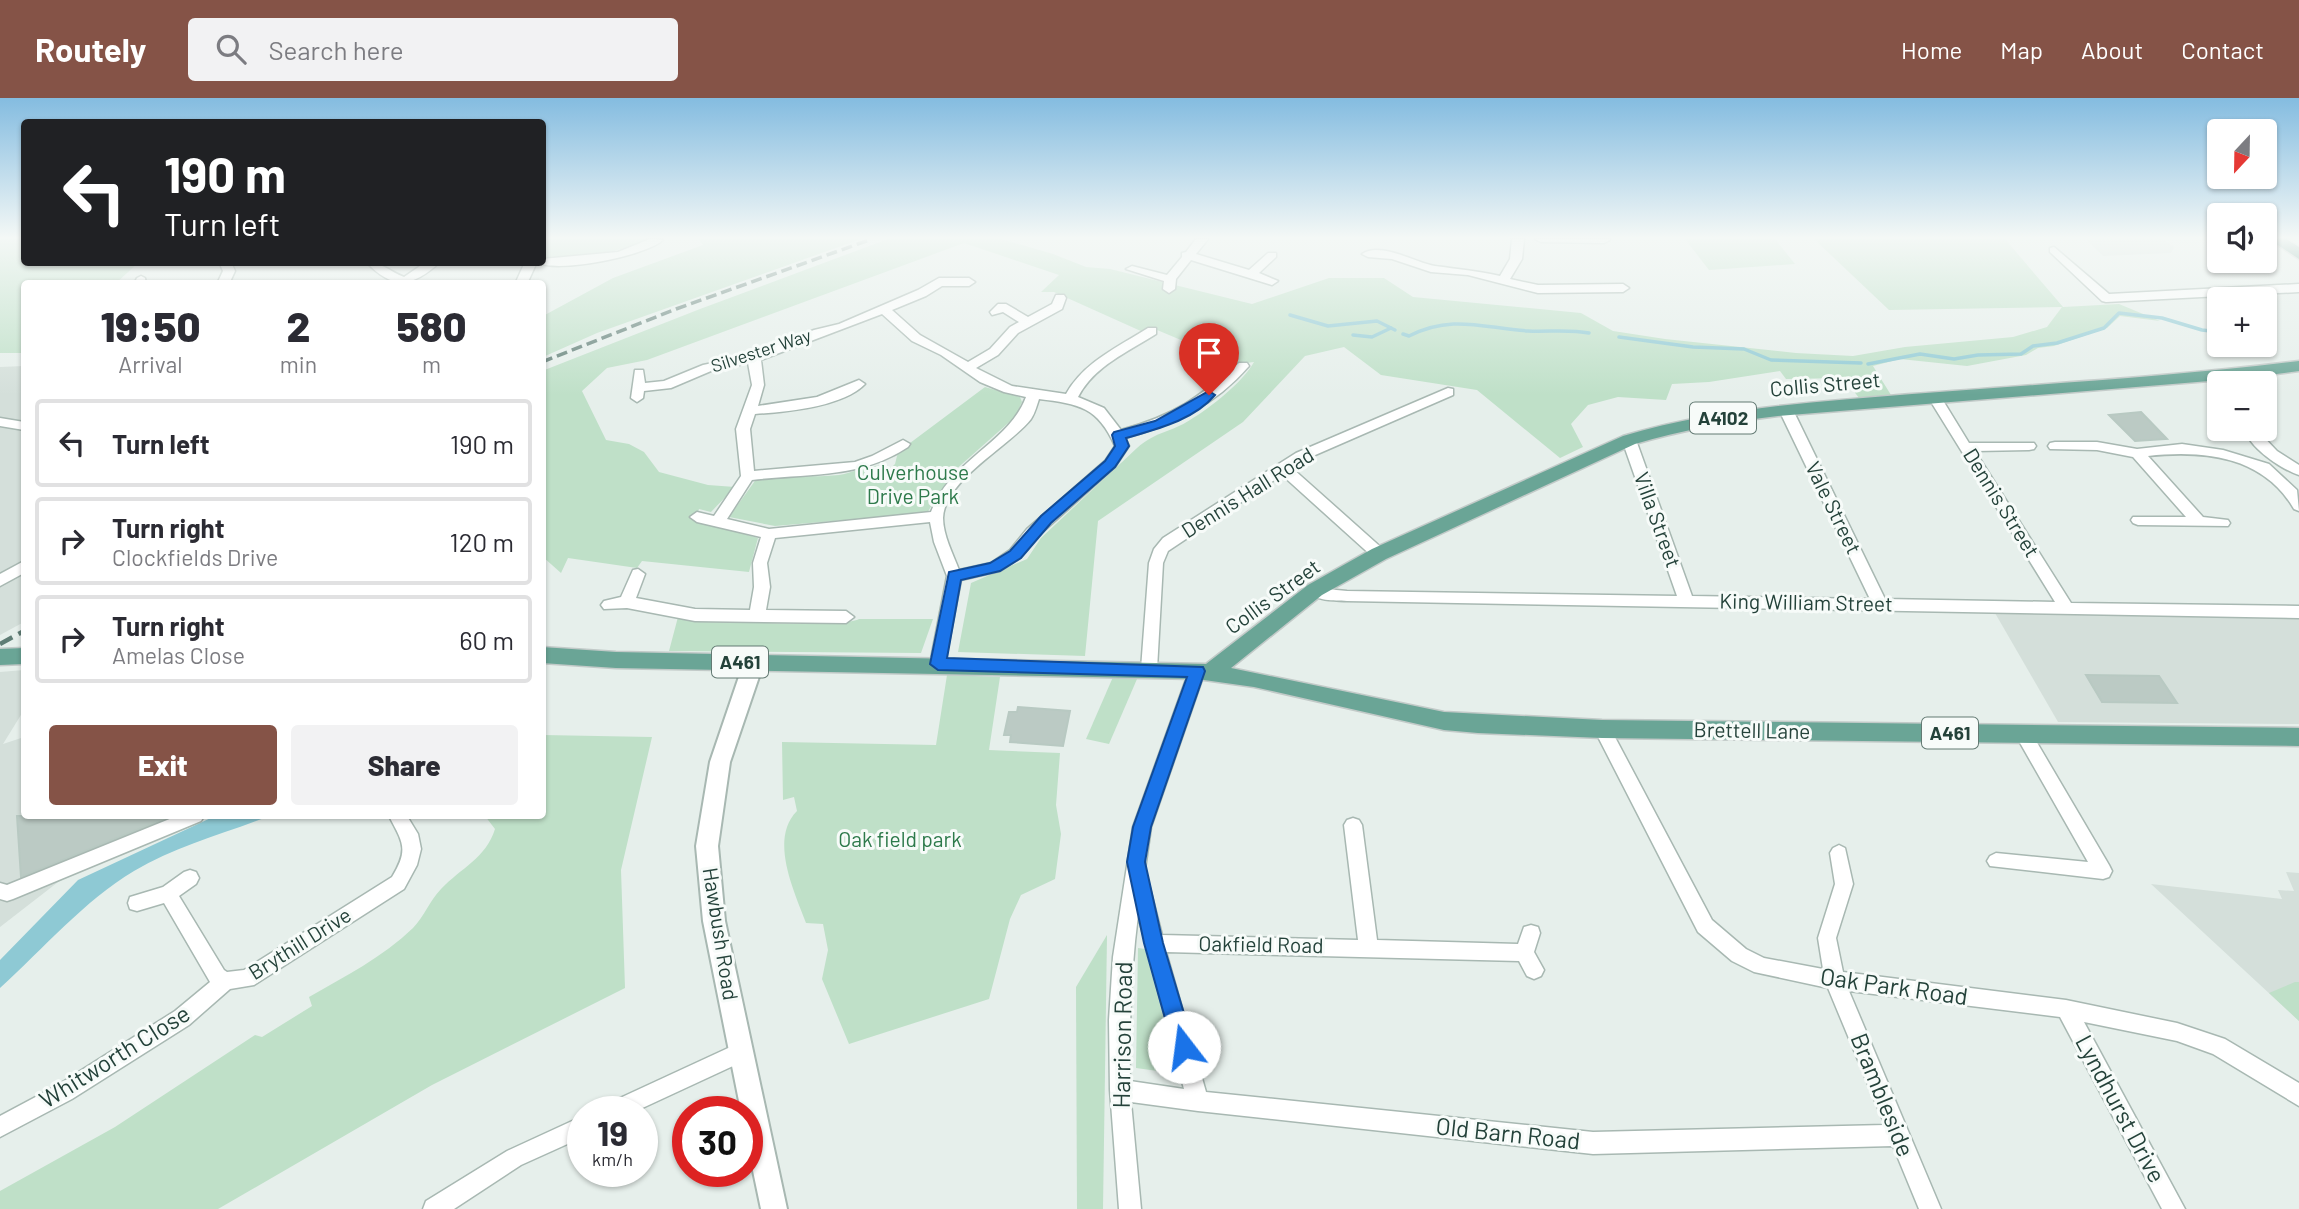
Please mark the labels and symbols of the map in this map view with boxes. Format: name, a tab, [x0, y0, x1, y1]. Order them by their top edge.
north arrow	[2207, 119, 2277, 189]
pin	[1179, 323, 1239, 395]
street label: Silvester Way	[708, 324, 814, 377]
street label: Collis Street	[1769, 366, 1881, 401]
road number: A4102	[1690, 402, 1756, 434]
street label: Dennis Hall Road	[1176, 441, 1318, 542]
street label: Dennis Street	[1959, 443, 2046, 561]
street label: Vale Street	[1801, 457, 1867, 558]
park label: Culverhouse Drive Park	[857, 459, 969, 508]
street label: Villa Street	[1630, 468, 1687, 571]
street label: Collis Street	[1220, 553, 1324, 638]
street label: King William Street	[1719, 587, 1893, 616]
road number: A461	[712, 646, 768, 678]
street label: Brettell Lane	[1693, 716, 1811, 743]
road number: A461	[1922, 718, 1978, 748]
park label: Oak field park	[838, 826, 962, 851]
street label: Hawbush Road	[699, 866, 744, 1002]
street label: Brythill Drive	[243, 901, 355, 984]
street label: Oakfield Road	[1198, 930, 1324, 957]
street label: Harrison Road	[1106, 961, 1137, 1109]
street label: Oak Park Road	[1818, 961, 1970, 1010]
street label: Whitworth Close	[34, 998, 195, 1114]
position arrow	[1147, 1010, 1221, 1084]
street label: Brambleside	[1845, 1028, 1921, 1160]
street label: Lyndhurst Drive	[2070, 1029, 2172, 1187]
speed limit sign: 30	[672, 1096, 763, 1187]
street label: Old Barn Road	[1435, 1111, 1582, 1155]

